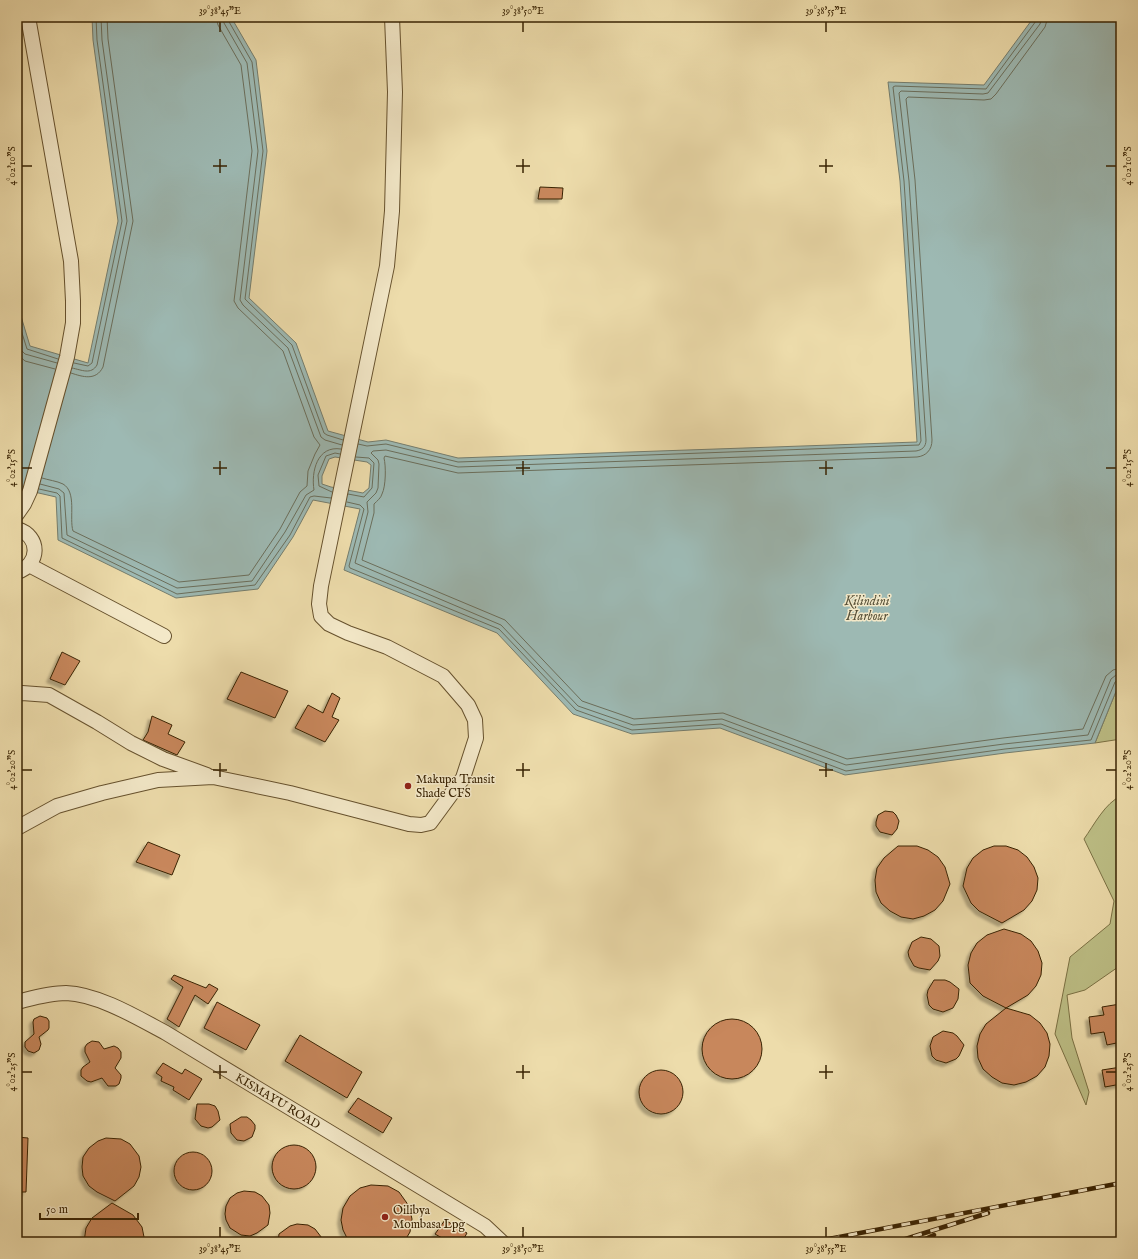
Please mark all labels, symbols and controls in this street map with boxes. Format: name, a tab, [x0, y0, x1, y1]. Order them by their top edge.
text: 39°38'45"E	[199, 5, 241, 18]
text: 39°38'50"E	[502, 5, 544, 18]
text: 39°38'55"E	[806, 5, 846, 18]
text: 4°02'10"S	[6, 146, 19, 186]
text: 4°02'10"S	[1122, 146, 1135, 186]
text: 4°02'15"S	[6, 449, 19, 487]
text: 4°02'15"S	[1122, 449, 1135, 487]
water label: Kilindini Harbour	[844, 593, 891, 625]
text: 4°02'20"S	[6, 750, 19, 790]
text: 4°02'20"S	[1122, 750, 1135, 790]
place label: Makupa Transit Shade CFS	[416, 772, 495, 801]
marker: Makupa Transit Shade CFS	[403, 781, 413, 791]
text: 4°02'25"S	[6, 1053, 19, 1091]
text: 4°02'25"S	[1122, 1053, 1135, 1091]
street label: KISMAYU ROAD	[232, 1070, 323, 1133]
scale bar	[40, 1195, 138, 1221]
text: 50 m	[46, 1202, 68, 1217]
place label: Oilibya Mombasa Lpg	[393, 1203, 466, 1233]
marker: Oilibya Mombasa Lpg	[380, 1212, 390, 1222]
text: 39°38'45"E	[199, 1243, 241, 1256]
text: 39°38'50"E	[502, 1243, 544, 1256]
text: 39°38'55"E	[806, 1243, 846, 1256]

